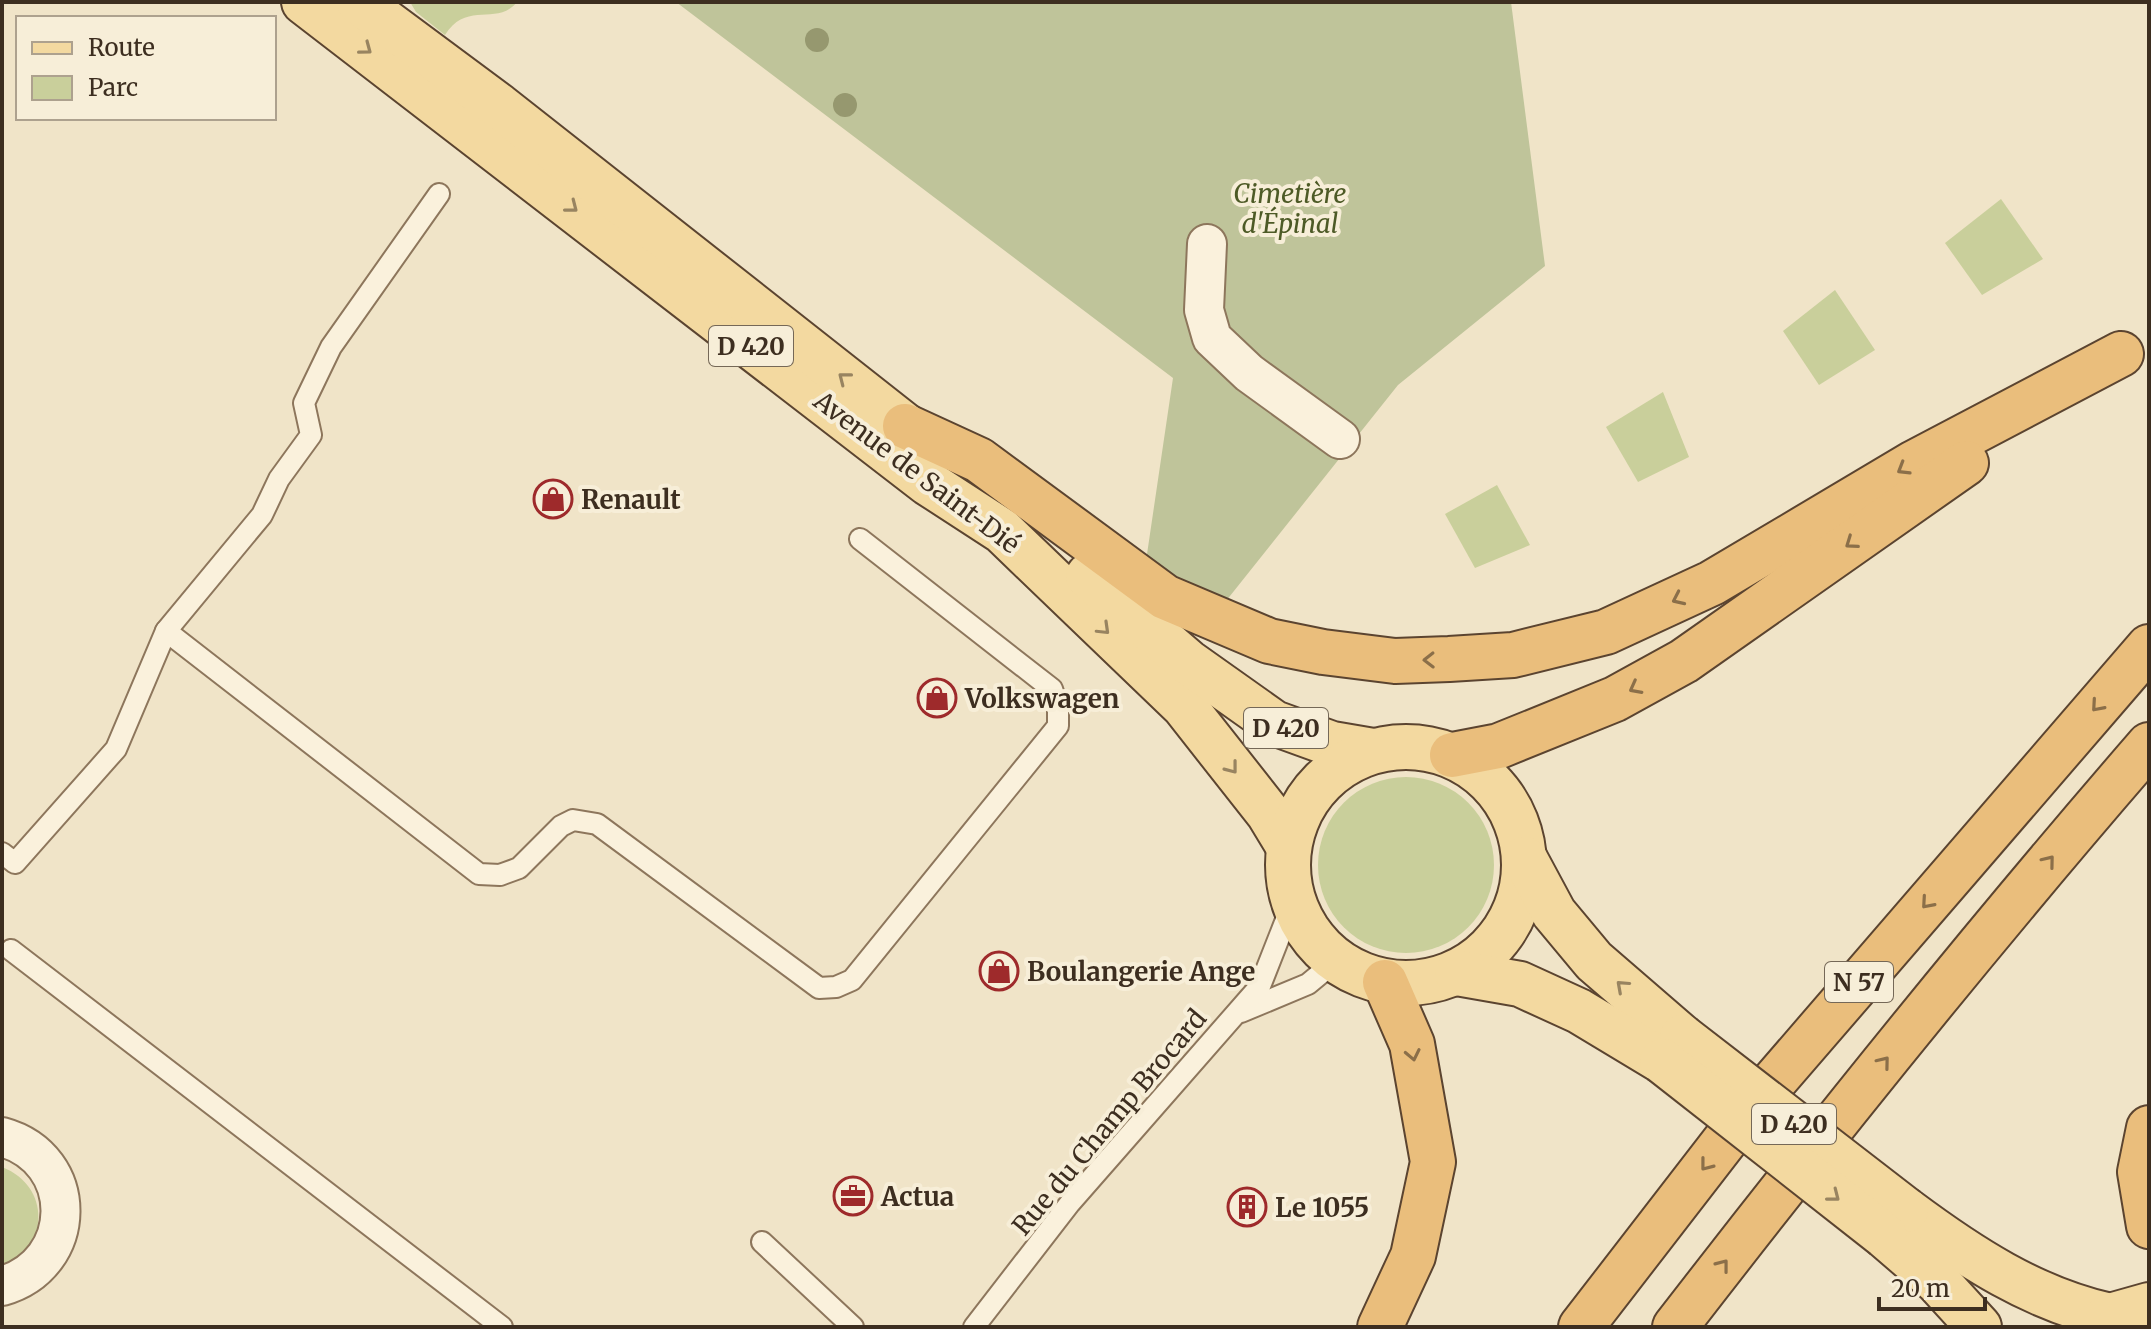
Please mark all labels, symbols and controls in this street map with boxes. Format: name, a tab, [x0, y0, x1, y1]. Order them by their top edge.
legend	[16, 16, 276, 120]
text: Route	[88, 32, 155, 63]
one-way arrow	[357, 40, 372, 54]
text: Parc	[88, 72, 138, 103]
park label: Cimetière d'Épinal	[1233, 177, 1347, 240]
one-way arrow	[563, 198, 578, 212]
road number: D 420	[709, 326, 793, 366]
one-way arrow	[838, 373, 853, 387]
street label: Avenue de Saint-Dié	[807, 383, 1026, 560]
one-way arrow	[1898, 459, 1912, 475]
shop icon: Renault	[532, 478, 574, 520]
place label: Renault	[581, 483, 681, 516]
one-way arrow	[1845, 533, 1859, 548]
one-way arrow	[1672, 589, 1687, 605]
one-way arrow	[1095, 620, 1109, 635]
one-way arrow	[1422, 651, 1435, 669]
shop icon: Volkswagen	[916, 677, 958, 719]
one-way arrow	[1629, 678, 1644, 694]
place label: Volkswagen	[964, 682, 1120, 715]
one-way arrow	[2092, 696, 2107, 711]
road number: D 420	[1244, 708, 1328, 748]
one-way arrow	[1223, 759, 1237, 774]
one-way arrow	[2039, 856, 2054, 870]
one-way arrow	[1923, 893, 1937, 908]
shop icon: Boulangerie Ange	[978, 950, 1020, 992]
place label: Boulangerie Ange	[1027, 955, 1255, 988]
road number: N 57	[1825, 962, 1893, 1002]
one-way arrow	[1617, 982, 1632, 996]
street label: Rue du Champ Brocard	[1005, 1002, 1213, 1242]
one-way arrow	[1404, 1048, 1421, 1061]
one-way arrow	[1874, 1056, 1889, 1071]
road number: D 420	[1752, 1104, 1836, 1144]
one-way arrow	[1701, 1156, 1715, 1171]
office icon: Actua	[832, 1175, 874, 1217]
place label: Actua	[880, 1180, 954, 1213]
building icon: Le 1055	[1226, 1186, 1268, 1228]
one-way arrow	[1825, 1186, 1839, 1200]
place label: Le 1055	[1275, 1191, 1369, 1224]
one-way arrow	[1713, 1259, 1727, 1274]
scale bar	[1879, 1261, 1985, 1311]
text: 20 m	[1891, 1273, 1950, 1304]

